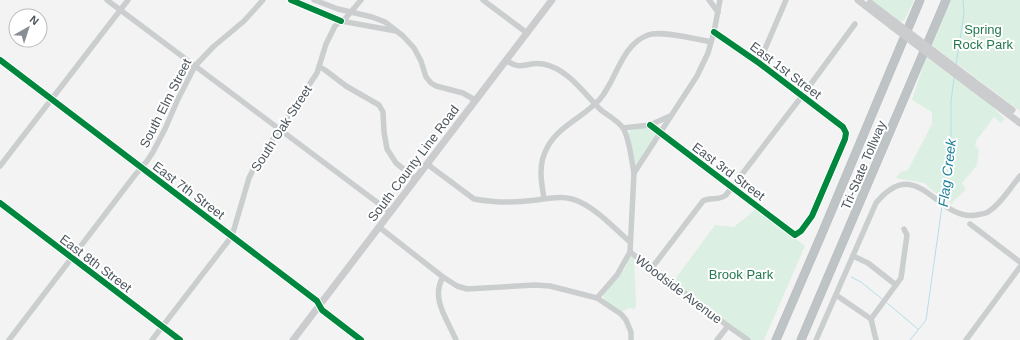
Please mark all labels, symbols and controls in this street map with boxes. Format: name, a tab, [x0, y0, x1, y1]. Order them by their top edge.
north arrow	[8, 8, 48, 48]
text: N	[27, 13, 41, 27]
park label: Spring Rock Park	[953, 22, 1013, 52]
street label: East 1st Street	[747, 39, 825, 102]
street label: South Elm Street	[136, 56, 195, 150]
street label: South Oak Street	[248, 82, 315, 174]
street label: South County Line Road	[365, 102, 462, 224]
street label: Tri-State Tollway	[838, 118, 889, 212]
water label: Flag Creek	[935, 137, 959, 208]
street label: East 3rd Street	[690, 139, 768, 204]
street label: East 7th Street	[150, 159, 228, 222]
street label: East 8th Street	[57, 232, 135, 295]
street label: Woodside Avenue	[633, 252, 725, 327]
park label: Brook Park	[709, 267, 774, 282]

